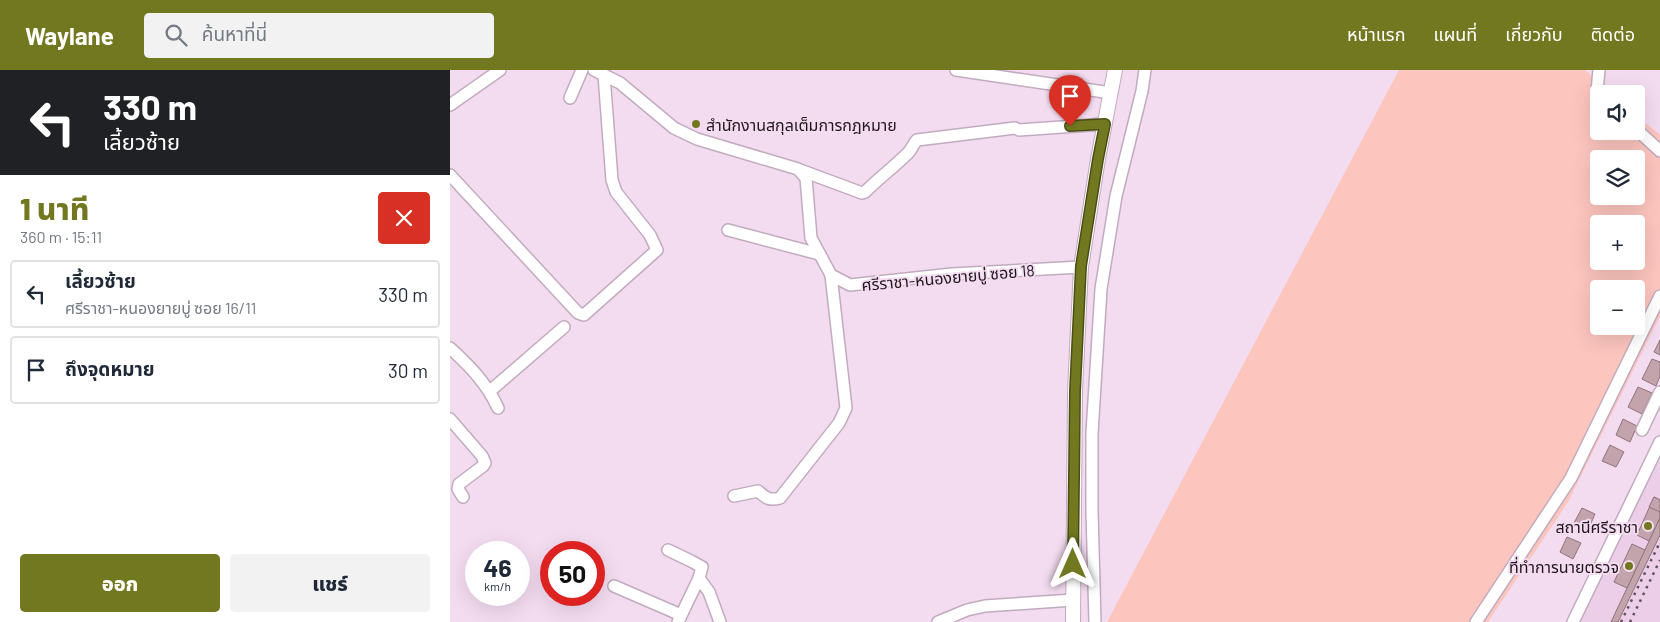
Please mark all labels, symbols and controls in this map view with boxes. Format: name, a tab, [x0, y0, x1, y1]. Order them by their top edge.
search box	[144, 13, 494, 58]
text: Waylane	[25, 21, 114, 50]
icon: search	[162, 21, 190, 49]
text: ค้นหาที่นี่	[202, 22, 267, 45]
text: หน้าแรก	[1347, 23, 1405, 45]
text: แผนที่	[1433, 23, 1477, 45]
text: เกี่ยวกับ	[1505, 23, 1563, 45]
text: ติดต่อ	[1591, 23, 1635, 45]
pin	[1049, 75, 1091, 126]
icon: arrive	[1056, 82, 1084, 110]
text: 330 m	[103, 85, 197, 127]
map controls	[1590, 85, 1645, 335]
button: sound	[1590, 85, 1645, 140]
icon: left	[20, 90, 85, 155]
place label: สำนักงานสกุลเต็มการกฎหมาย	[706, 115, 897, 135]
marker: สำนักงานสกุลเต็มการกฎหมาย	[690, 118, 702, 130]
text: เลี้ยวซ้าย	[103, 128, 180, 154]
button: layers	[1590, 150, 1645, 205]
text: 1 นาที	[20, 190, 89, 226]
button: close	[378, 192, 430, 244]
button: +	[1590, 215, 1645, 270]
text: 360 m · 15:11	[20, 227, 102, 246]
street label: ศรีราชา-หนองยายบู่ ซอย 18	[861, 260, 1035, 295]
text: เลี้ยวซ้าย	[65, 269, 136, 292]
icon: left	[22, 280, 50, 308]
button: −	[1590, 280, 1645, 335]
text: 330 m	[378, 283, 428, 306]
text: ศรีราชา-หนองยายบู่ ซอย 16/11	[65, 298, 256, 317]
icon: arrive	[22, 356, 50, 384]
text: ถึงจุดหมาย	[65, 357, 155, 380]
text: 30 m	[388, 359, 428, 382]
place label: สถานีศรีราชา	[1555, 517, 1638, 536]
marker: สถานีศรีราชา	[1642, 520, 1654, 532]
position arrow	[1046, 537, 1098, 589]
speed limit sign: 50	[540, 541, 605, 606]
text: 46	[483, 552, 512, 582]
button: ออก	[20, 554, 220, 612]
button: แชร์	[230, 554, 430, 612]
place label: ที่ทำการนายตรวจ	[1509, 556, 1619, 576]
marker: ที่ทำการนายตรวจ	[1623, 560, 1635, 572]
text: km/h	[484, 579, 511, 593]

